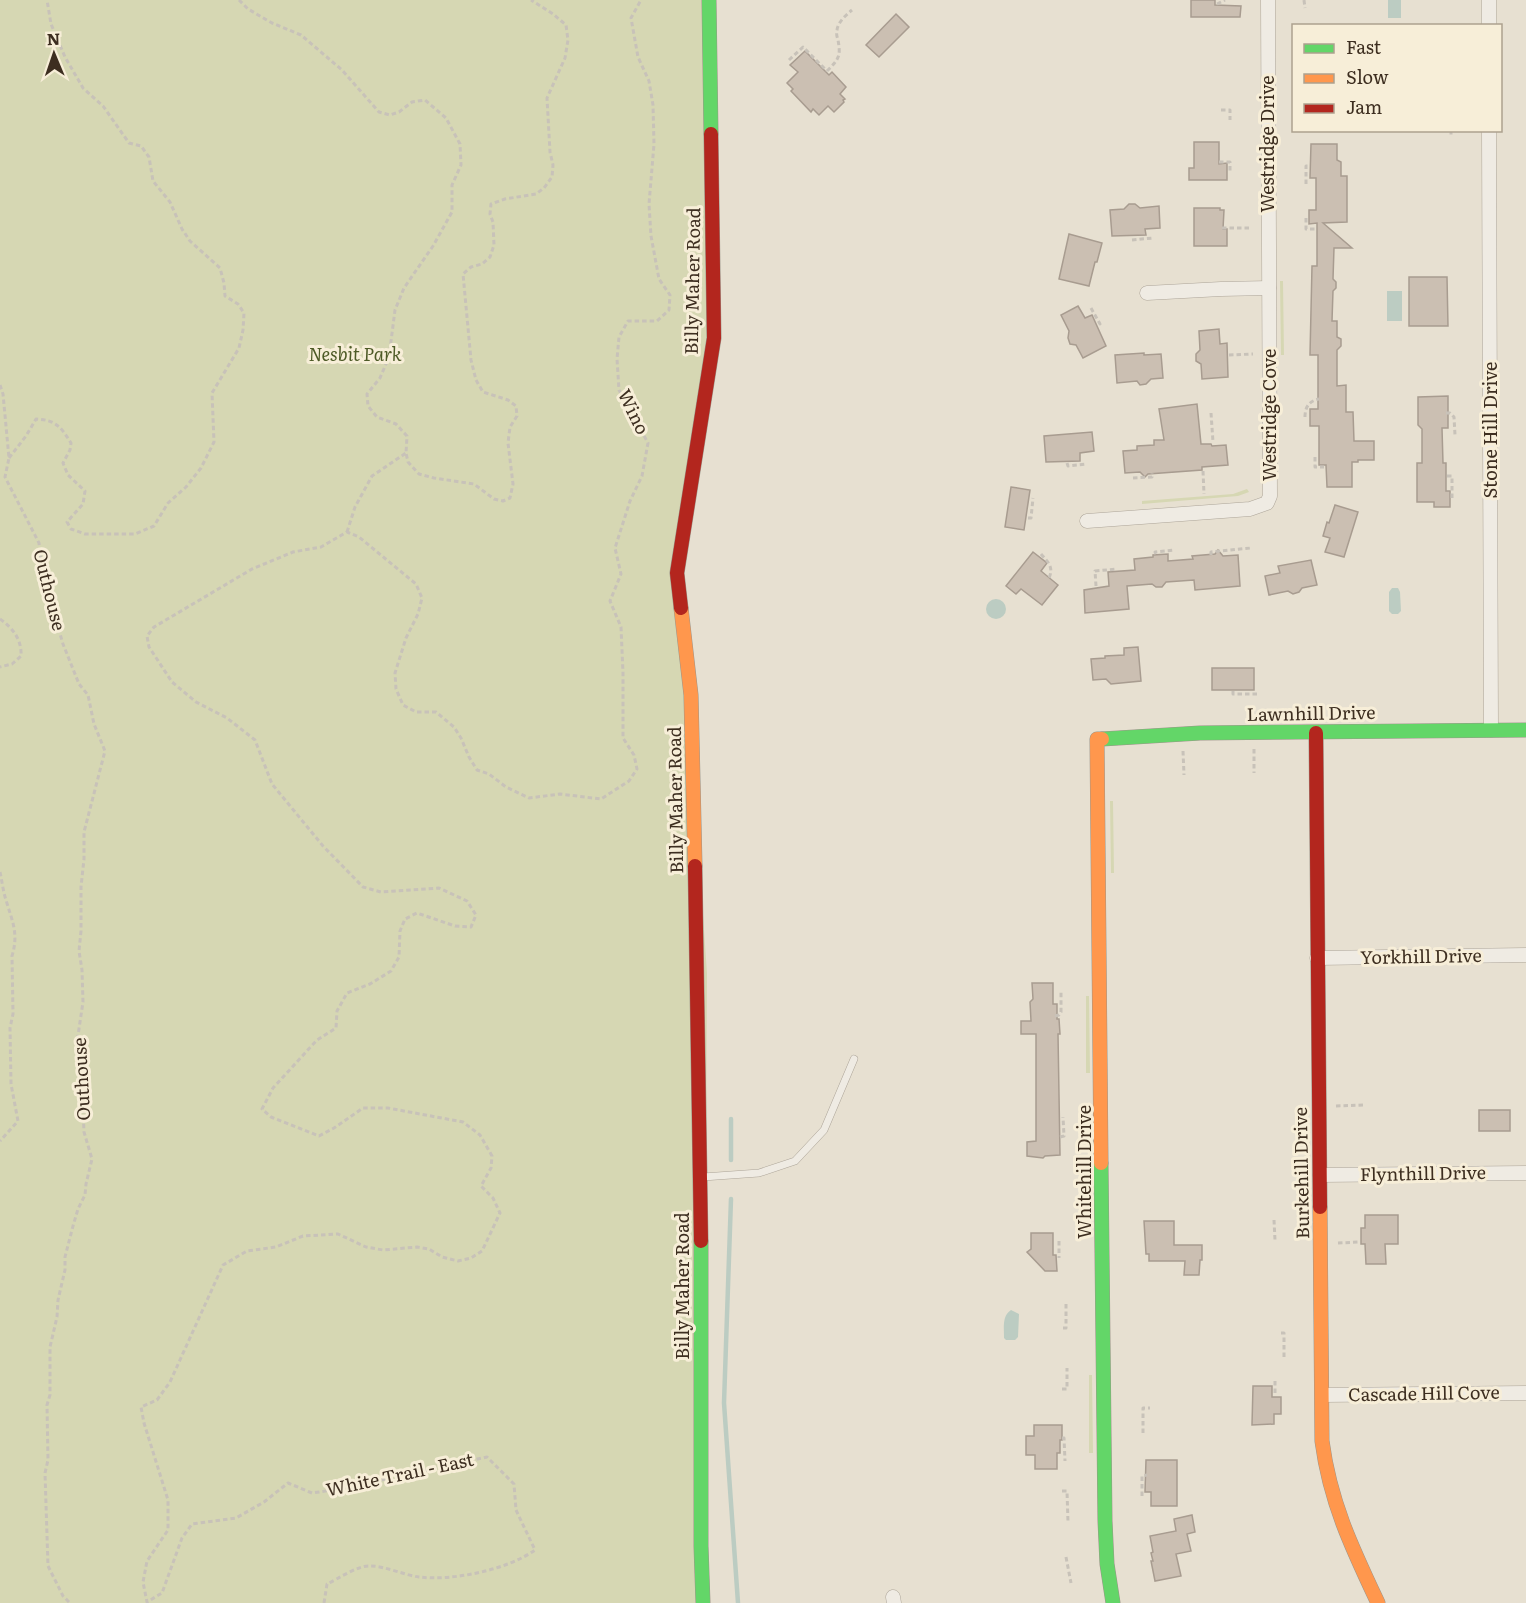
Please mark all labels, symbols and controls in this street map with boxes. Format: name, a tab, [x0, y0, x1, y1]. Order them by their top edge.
north arrow	[24, 24, 84, 84]
legend	[1292, 24, 1502, 132]
text: N	[46, 26, 61, 50]
text: Fast	[1346, 33, 1382, 60]
text: Slow	[1346, 63, 1389, 90]
street label: Westridge Drive	[1253, 75, 1280, 213]
text: Jam	[1346, 93, 1382, 120]
street label: Billy Maher Road	[677, 207, 706, 355]
park label: Nesbit Park	[308, 340, 402, 367]
street label: Westridge Cove	[1255, 349, 1282, 481]
street label: Stone Hill Drive	[1476, 362, 1503, 498]
street label: Wino	[612, 384, 657, 439]
street label: Outhouse	[27, 546, 74, 633]
street label: Lawnhill Drive	[1246, 698, 1376, 727]
street label: Billy Maher Road	[660, 726, 689, 874]
street label: Yorkhill Drive	[1360, 941, 1482, 970]
street label: Outhouse	[65, 1037, 96, 1121]
street label: Whitehill Drive	[1070, 1105, 1097, 1239]
street label: Burkehill Drive	[1286, 1107, 1315, 1239]
street label: Flynthill Drive	[1360, 1158, 1486, 1187]
street label: Billy Maher Road	[668, 1212, 695, 1360]
street label: Cascade Hill Cove	[1348, 1378, 1500, 1407]
street label: White Trail - East	[324, 1445, 477, 1502]

